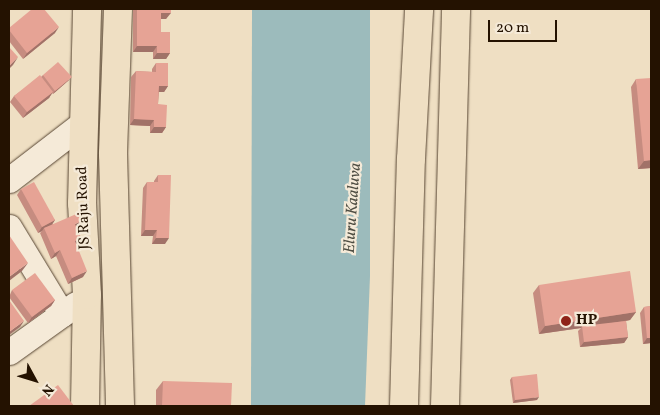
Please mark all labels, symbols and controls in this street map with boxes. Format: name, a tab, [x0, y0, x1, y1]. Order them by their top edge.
scale bar	[490, 10, 559, 42]
text: 20 m	[496, 18, 529, 39]
water label: Eluru Kaaluva	[340, 162, 366, 254]
street label: JS Raju Road	[74, 166, 94, 250]
place label: HP	[576, 312, 597, 330]
marker: HP	[560, 315, 572, 327]
north arrow	[10, 355, 60, 405]
text: N	[36, 380, 58, 400]

